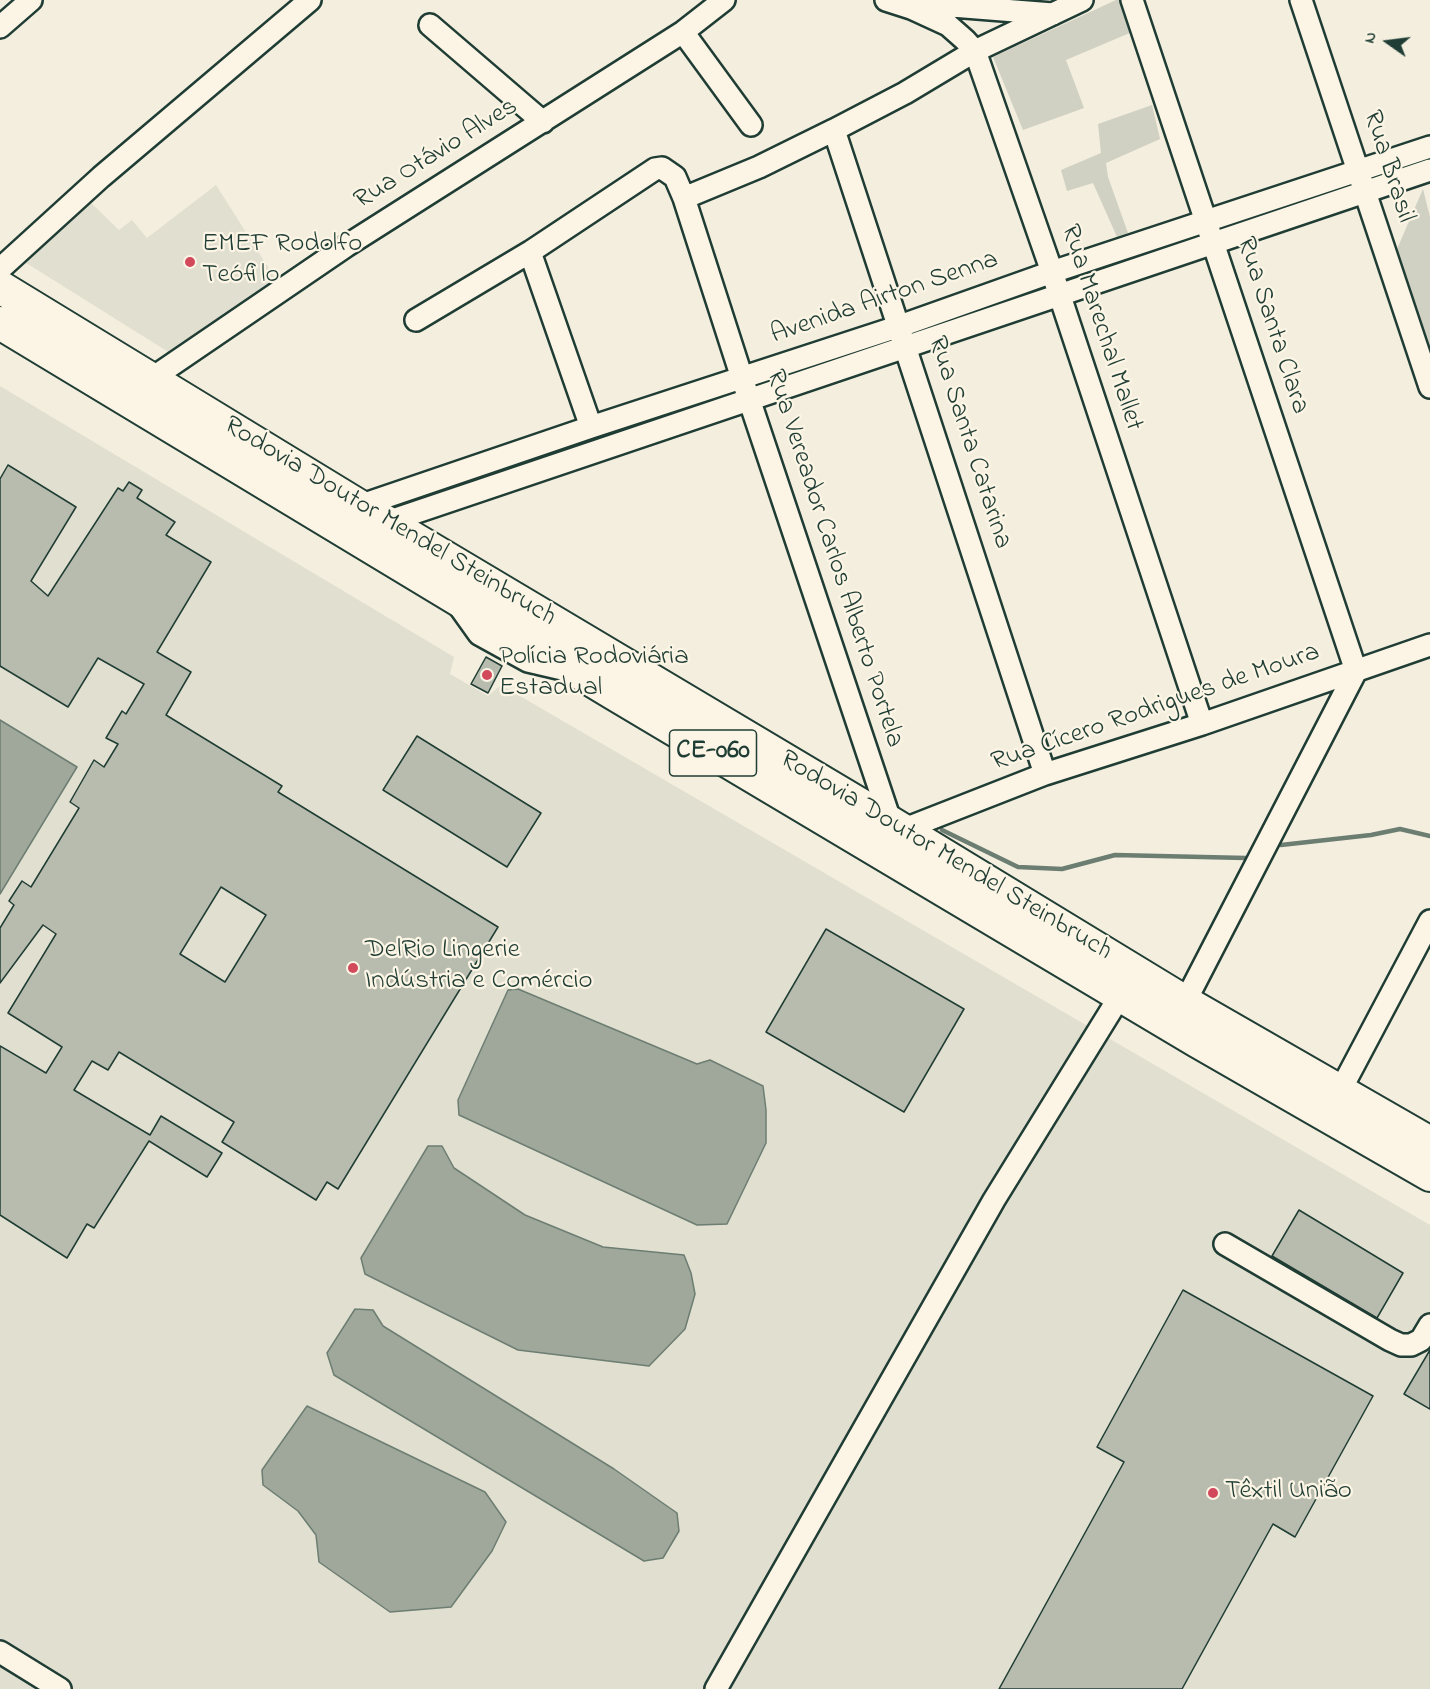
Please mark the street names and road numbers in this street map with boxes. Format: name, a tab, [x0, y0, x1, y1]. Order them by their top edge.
street label: Rua Otávio Alves	[349, 92, 525, 218]
street label: Rua Brasil	[1354, 107, 1420, 227]
street label: Rua Marechal Mallet	[1051, 221, 1149, 435]
street label: Rua Santa Clara	[1227, 233, 1315, 419]
street label: Avenida Airton Senna	[767, 245, 1003, 353]
street label: Rua Santa Catarina	[918, 333, 1018, 553]
street label: Rua Vereador Carlos Alberto Portela	[757, 366, 909, 752]
street label: Rodovia Doutor Mendel Steinbruch	[217, 411, 561, 635]
street label: Rua Cícero Rodrigues de Moura	[988, 638, 1324, 780]
road number: CE-060	[670, 730, 756, 776]
street label: Rodovia Doutor Mendel Steinbruch	[773, 745, 1117, 969]

